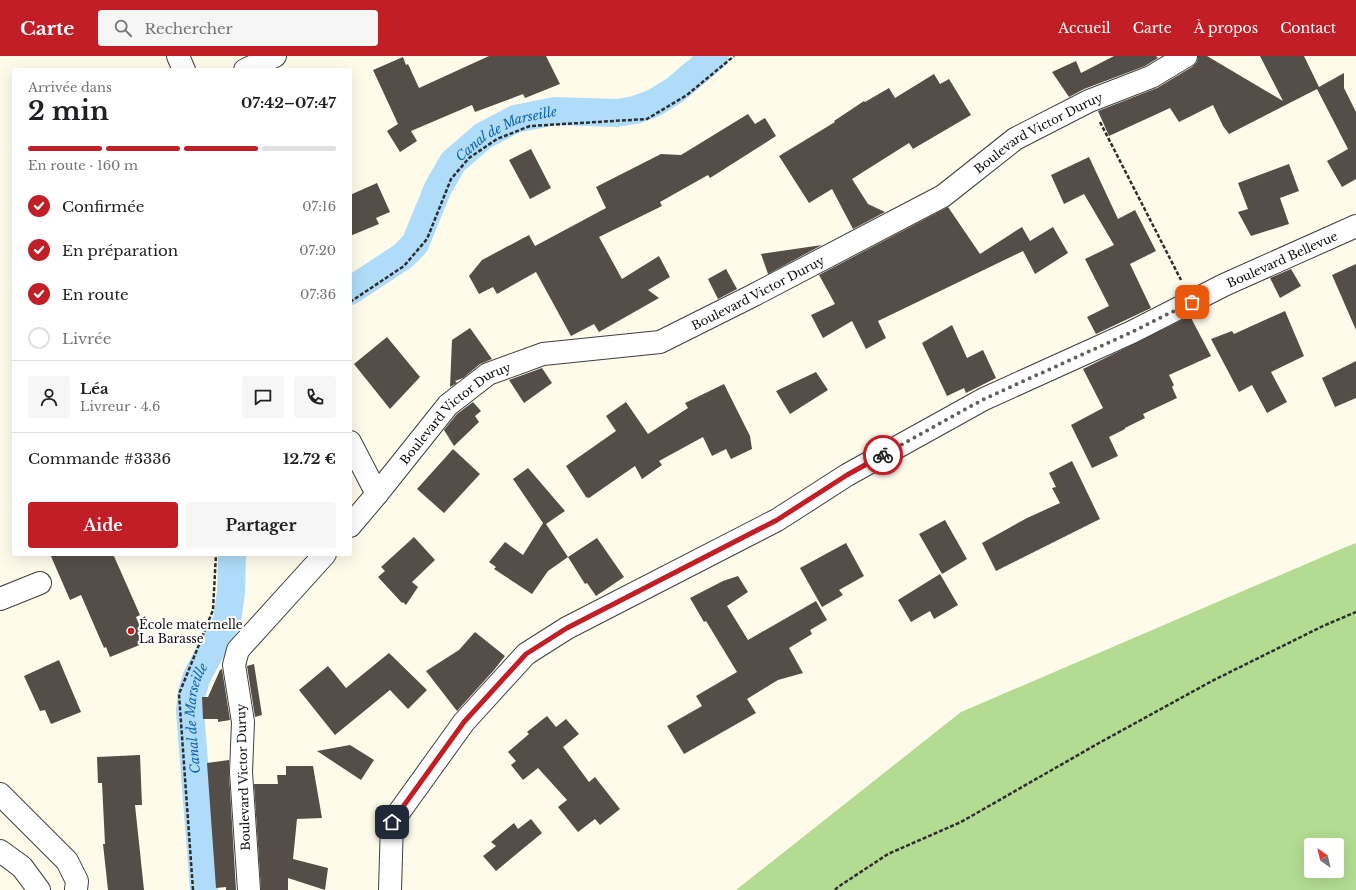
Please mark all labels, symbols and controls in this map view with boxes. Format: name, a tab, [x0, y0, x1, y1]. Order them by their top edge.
search box	[98, 10, 378, 46]
text: Carte	[20, 17, 74, 40]
icon: search	[112, 17, 134, 39]
text: Rechercher	[144, 19, 233, 38]
text: Accueil	[1058, 19, 1111, 37]
text: Carte	[1133, 19, 1172, 37]
text: À propos	[1194, 19, 1258, 37]
text: Contact	[1280, 19, 1336, 37]
text: Arrivée dans	[28, 79, 112, 96]
street label: Boulevard Victor Duruy	[971, 89, 1105, 176]
text: 07:42–07:47	[241, 93, 336, 112]
text: 2 min	[28, 95, 109, 127]
water label: Canal de Marseille	[452, 102, 558, 165]
text: En route · 160 m	[28, 157, 138, 174]
icon: check	[28, 195, 50, 217]
text: Confirmée	[62, 197, 144, 216]
text: 07:16	[302, 198, 336, 215]
street label: Boulevard Bellevue	[1224, 228, 1340, 290]
icon: check	[28, 239, 50, 261]
text: En préparation	[62, 241, 178, 260]
text: 07:20	[299, 242, 336, 259]
street label: Boulevard Victor Duruy	[689, 252, 827, 333]
icon: check	[28, 283, 50, 305]
text: En route	[62, 285, 129, 304]
pin	[1175, 285, 1209, 319]
text: 07:36	[300, 286, 336, 303]
icon: bag	[1181, 291, 1203, 313]
text: Livrée	[62, 329, 111, 348]
street label: Boulevard Victor Duruy	[396, 359, 513, 467]
button: person	[28, 376, 70, 418]
button: chat	[242, 376, 284, 418]
button: phone	[294, 376, 336, 418]
text: Léa	[80, 379, 109, 398]
text: Livreur · 4.6	[80, 398, 160, 415]
courier	[863, 435, 903, 475]
icon: bike	[872, 444, 894, 466]
text: Commande #3336	[28, 449, 171, 468]
text: 12.72 €	[283, 449, 336, 468]
button: Aide	[28, 502, 178, 548]
button: Partager	[186, 502, 336, 548]
place label: École maternelle La Barasse	[139, 616, 243, 646]
marker: École maternelle La Barasse	[126, 626, 136, 636]
water label: Canal de Marseille	[181, 660, 211, 774]
street label: Boulevard Victor Duruy	[233, 703, 253, 851]
pin	[375, 805, 409, 839]
icon: home	[381, 811, 403, 833]
north arrow	[1304, 838, 1344, 878]
map controls	[1304, 838, 1344, 878]

